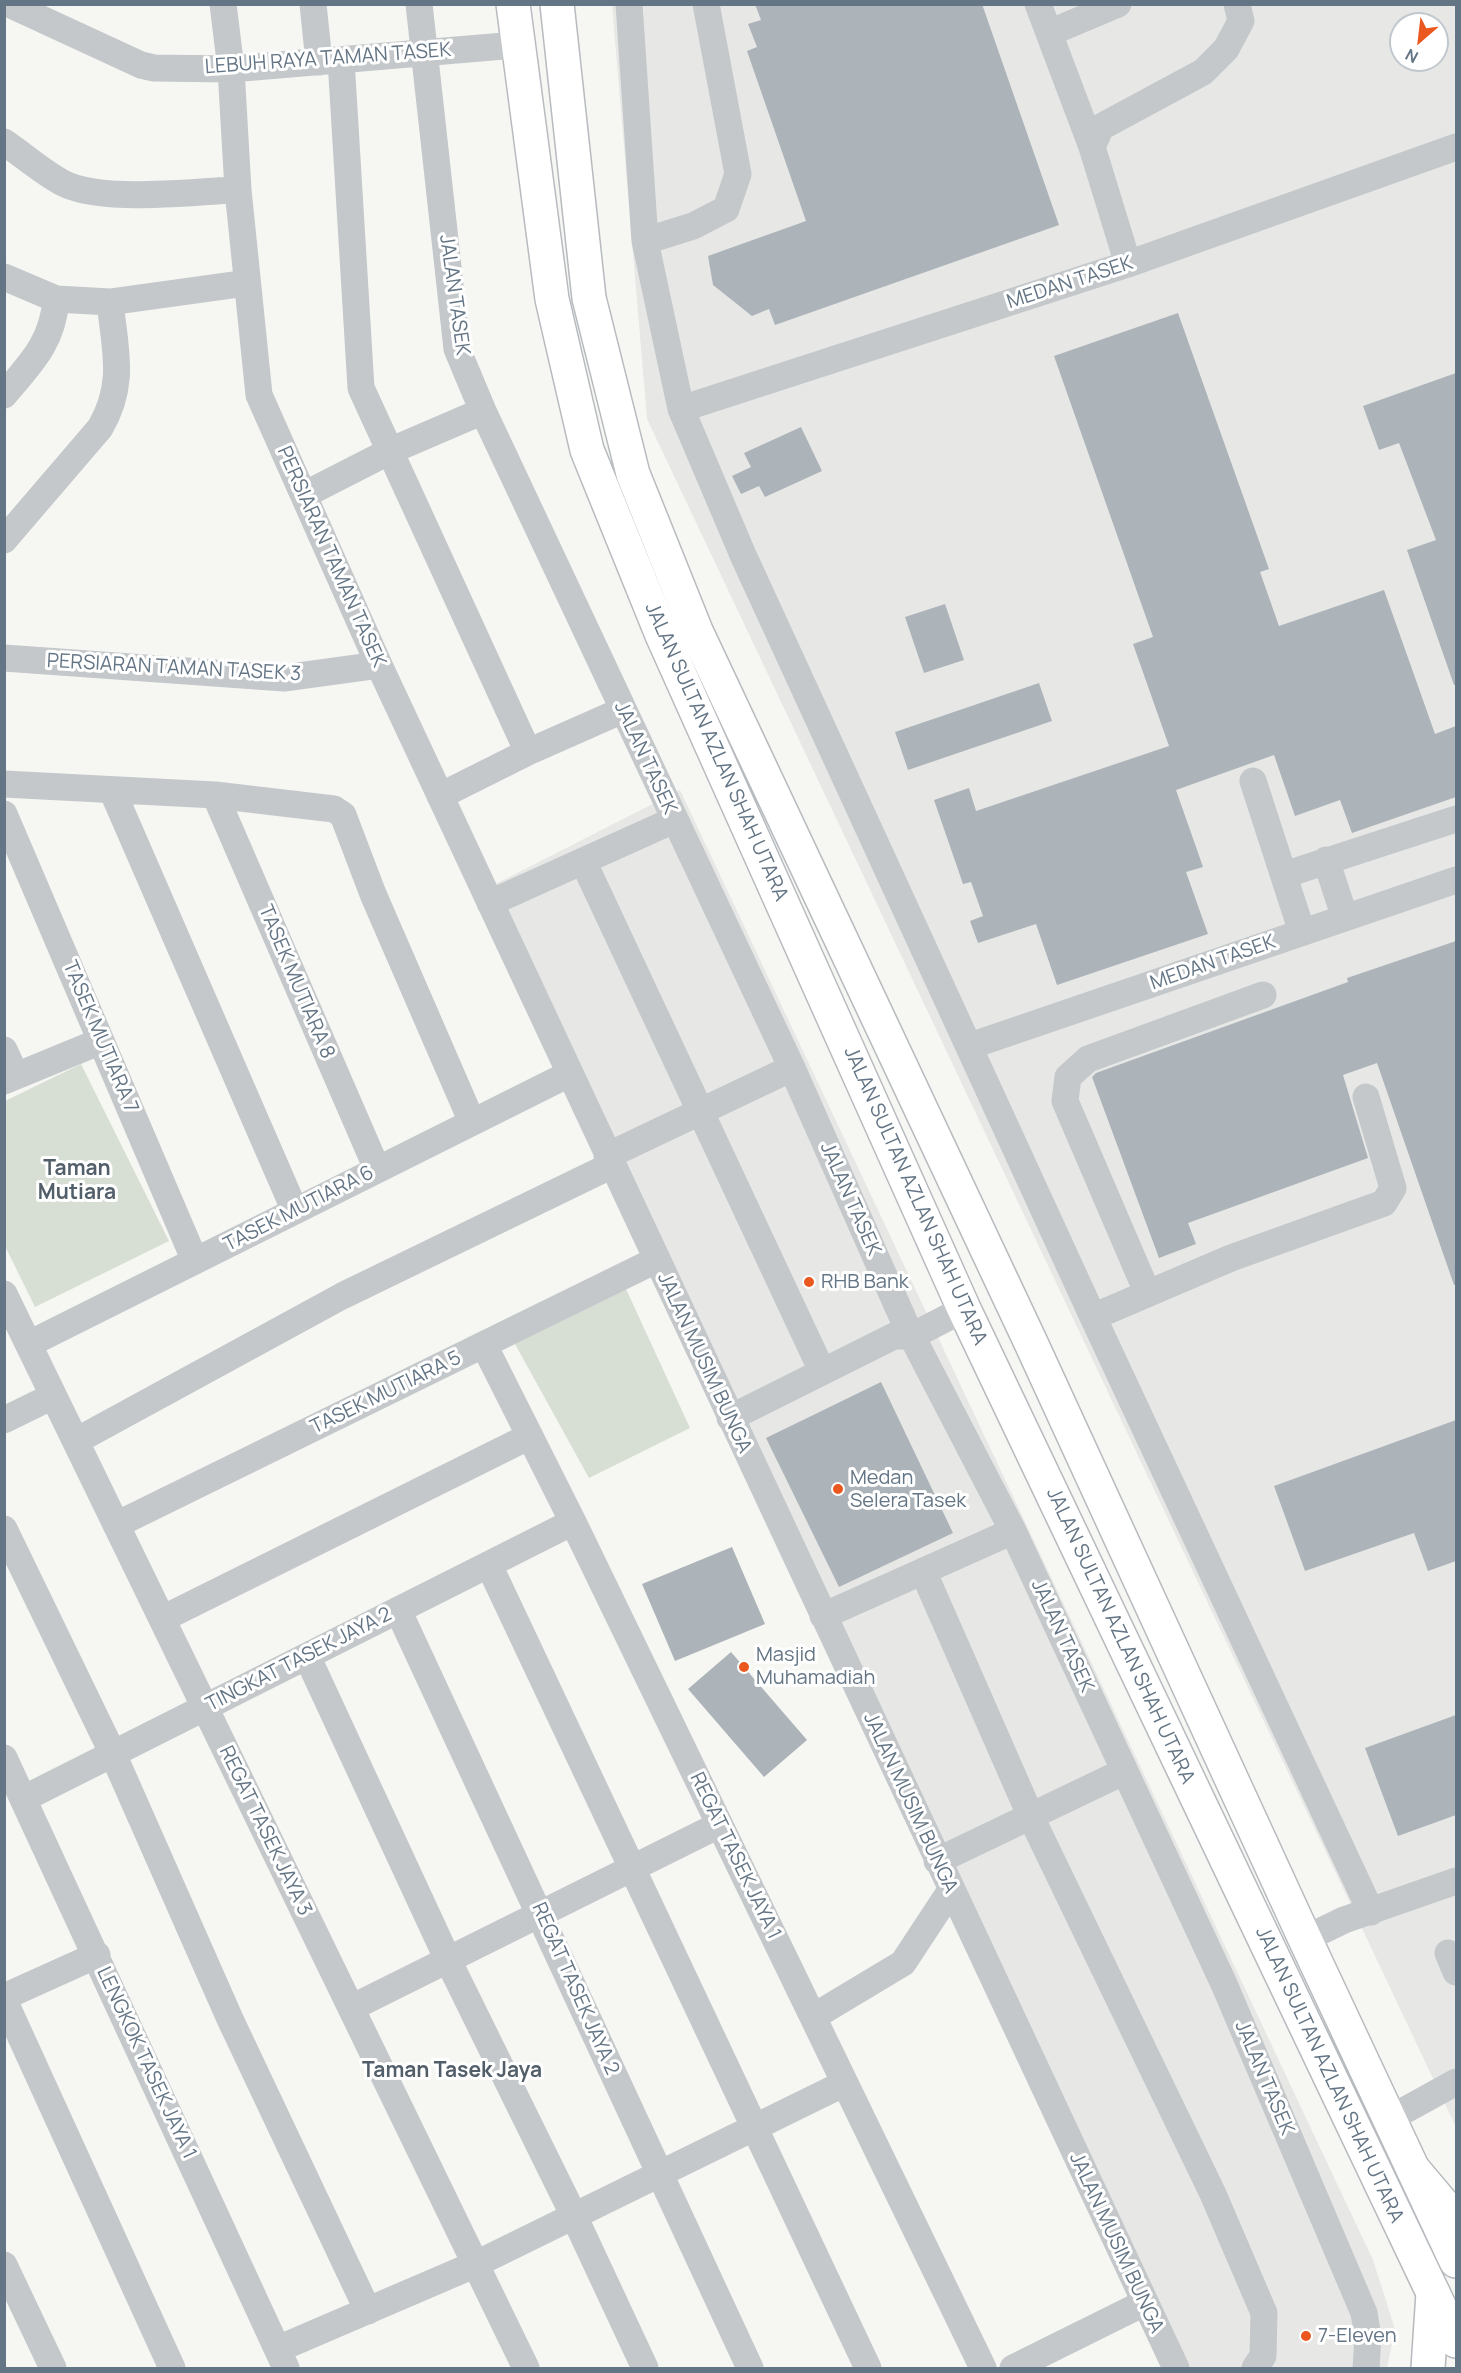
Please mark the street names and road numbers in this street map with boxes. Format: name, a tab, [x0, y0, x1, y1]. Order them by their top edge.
street label: LEBUH RAYA TAMAN TASEK	[204, 38, 452, 80]
street label: JALAN TASEK	[434, 233, 474, 357]
street label: MEDAN TASEK	[1004, 251, 1136, 315]
street label: PERSIARAN TAMAN TASEK	[271, 443, 391, 671]
street label: JALAN SULTAN AZLAN SHAH UTARA	[639, 599, 793, 905]
street label: PERSIARAN TAMAN TASEK 3	[46, 649, 302, 687]
street label: JALAN TASEK	[608, 698, 682, 818]
street label: TASEK MUTIARA 8	[253, 902, 339, 1062]
street label: MEDAN TASEK	[1147, 930, 1279, 996]
street label: TASEK MUTIARA 7	[57, 957, 143, 1117]
street label: JALAN SULTAN AZLAN SHAH UTARA	[838, 1043, 992, 1349]
street label: JALAN TASEK	[814, 1139, 886, 1259]
street label: TASEK MUTIARA 6	[220, 1161, 378, 1257]
street label: JALAN MUSIM BUNGA	[652, 1269, 756, 1457]
street label: TASEK MUTIARA 5	[307, 1346, 465, 1440]
street label: JALAN SULTAN AZLAN SHAH UTARA	[1041, 1484, 1199, 1788]
street label: JALAN TASEK	[1025, 1576, 1099, 1696]
street label: TINGKAT TASEK JAYA 2	[202, 1603, 396, 1717]
street label: JALAN MUSIM BUNGA	[858, 1709, 962, 1897]
street label: REGAT TASEK JAYA 3	[214, 1742, 316, 1920]
street label: REGAT TASEK JAYA 1	[684, 1769, 786, 1943]
street label: REGAT TASEK JAYA 2	[526, 1899, 624, 2079]
street label: JALAN SULTAN AZLAN SHAH UTARA	[1250, 1923, 1408, 2227]
street label: LENGKOK TASEK JAYA 1	[91, 1963, 201, 2163]
street label: JALAN TASEK	[1229, 2017, 1299, 2139]
street label: JALAN MUSIM BUNGA	[1064, 2149, 1168, 2337]

